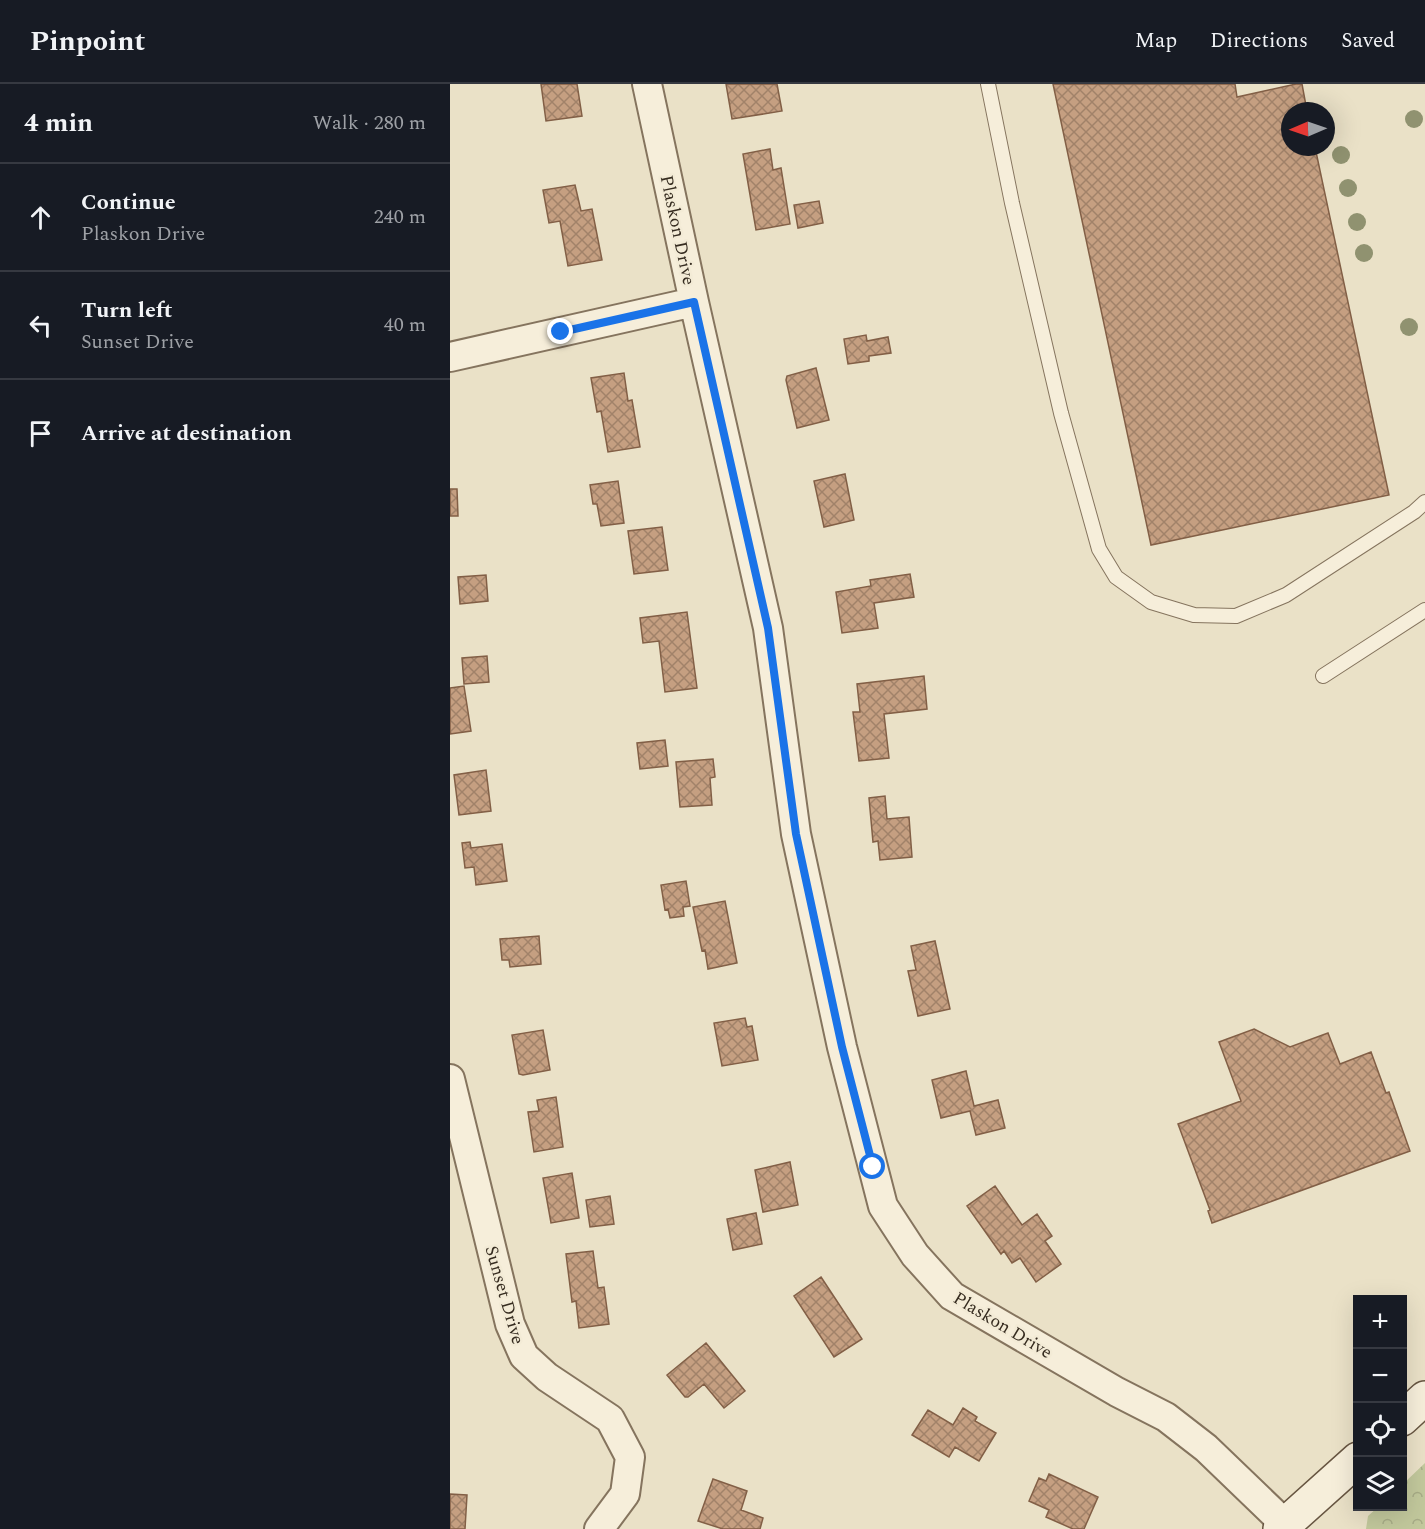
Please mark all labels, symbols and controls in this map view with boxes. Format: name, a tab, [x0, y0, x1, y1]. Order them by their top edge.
text: Pinpoint	[30, 20, 145, 63]
text: Map	[1135, 25, 1177, 57]
text: Directions	[1210, 25, 1308, 57]
text: Saved	[1341, 25, 1395, 57]
north arrow	[1281, 102, 1335, 156]
text: 4 min	[24, 103, 93, 143]
text: Walk · 280 m	[313, 108, 426, 138]
street label: Plaskon Drive	[653, 173, 702, 288]
text: Continue	[81, 186, 176, 219]
icon: ahead	[24, 201, 57, 234]
text: 240 m	[374, 202, 426, 232]
text: Plaskon Drive	[81, 219, 205, 249]
text: Turn left	[81, 294, 173, 327]
icon: left	[24, 309, 57, 342]
text: 40 m	[384, 310, 426, 340]
route end	[547, 318, 573, 344]
text: Sunset Drive	[81, 327, 194, 357]
icon: arrive	[24, 417, 57, 450]
text: Arrive at destination	[81, 417, 292, 450]
route start	[859, 1153, 885, 1179]
street label: Sunset Drive	[478, 1243, 531, 1348]
street label: Plaskon Drive	[948, 1285, 1058, 1366]
map controls	[1353, 1295, 1407, 1511]
button: +	[1353, 1295, 1407, 1349]
button: −	[1353, 1349, 1407, 1403]
button: locate	[1353, 1403, 1407, 1457]
button: layers	[1353, 1457, 1407, 1511]

